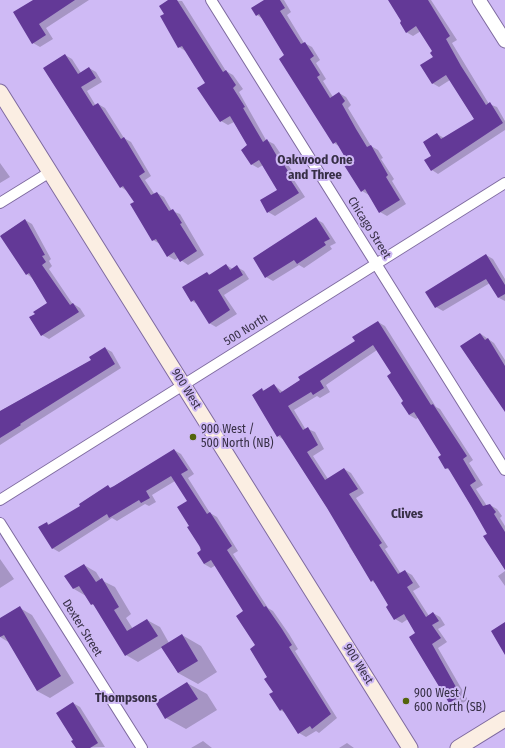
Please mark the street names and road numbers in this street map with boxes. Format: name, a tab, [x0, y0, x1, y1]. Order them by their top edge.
street label: Chicago Street	[344, 194, 394, 262]
street label: 500 North	[221, 311, 271, 349]
street label: 900 West	[168, 366, 204, 412]
street label: Dexter Street	[59, 597, 105, 659]
street label: 900 West	[340, 641, 376, 687]

